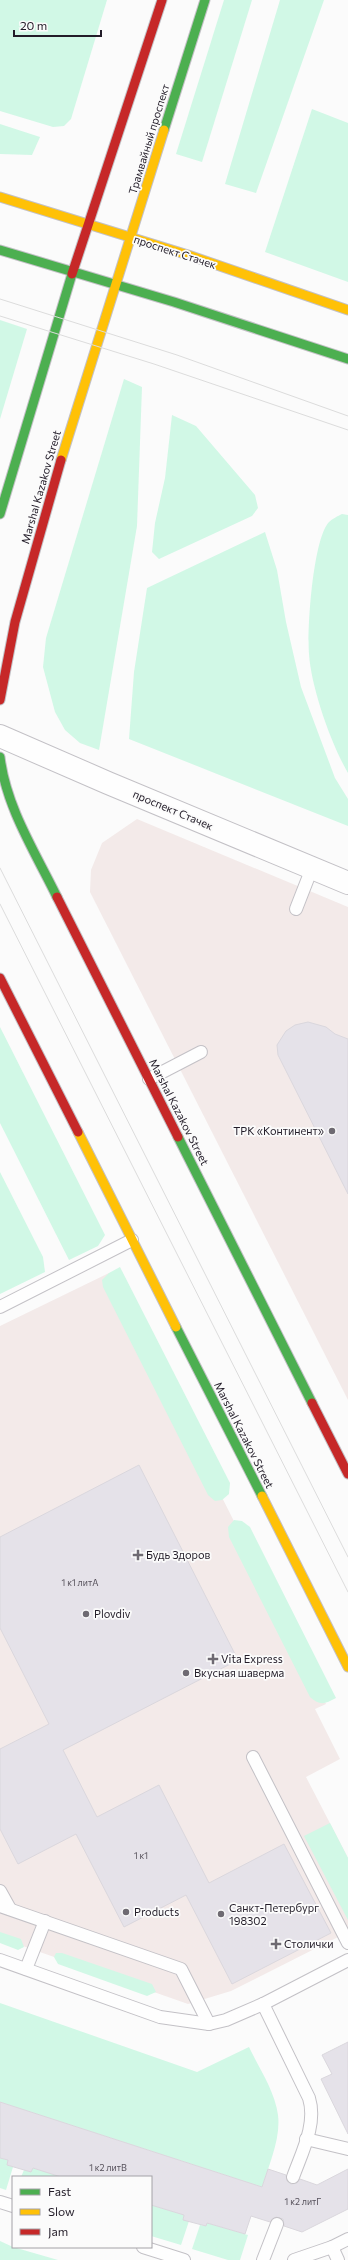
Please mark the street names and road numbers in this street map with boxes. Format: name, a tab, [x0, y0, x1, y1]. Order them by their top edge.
street label: Трамвайный проспект	[126, 82, 171, 195]
street label: проспект Стачек	[132, 232, 218, 271]
street label: Marshal Kazakov Street	[18, 428, 63, 545]
street label: проспект Стачек	[131, 787, 215, 832]
street label: Marshal Kazakov Street	[147, 1056, 212, 1168]
street label: Marshal Kazakov Street	[212, 1379, 277, 1491]

